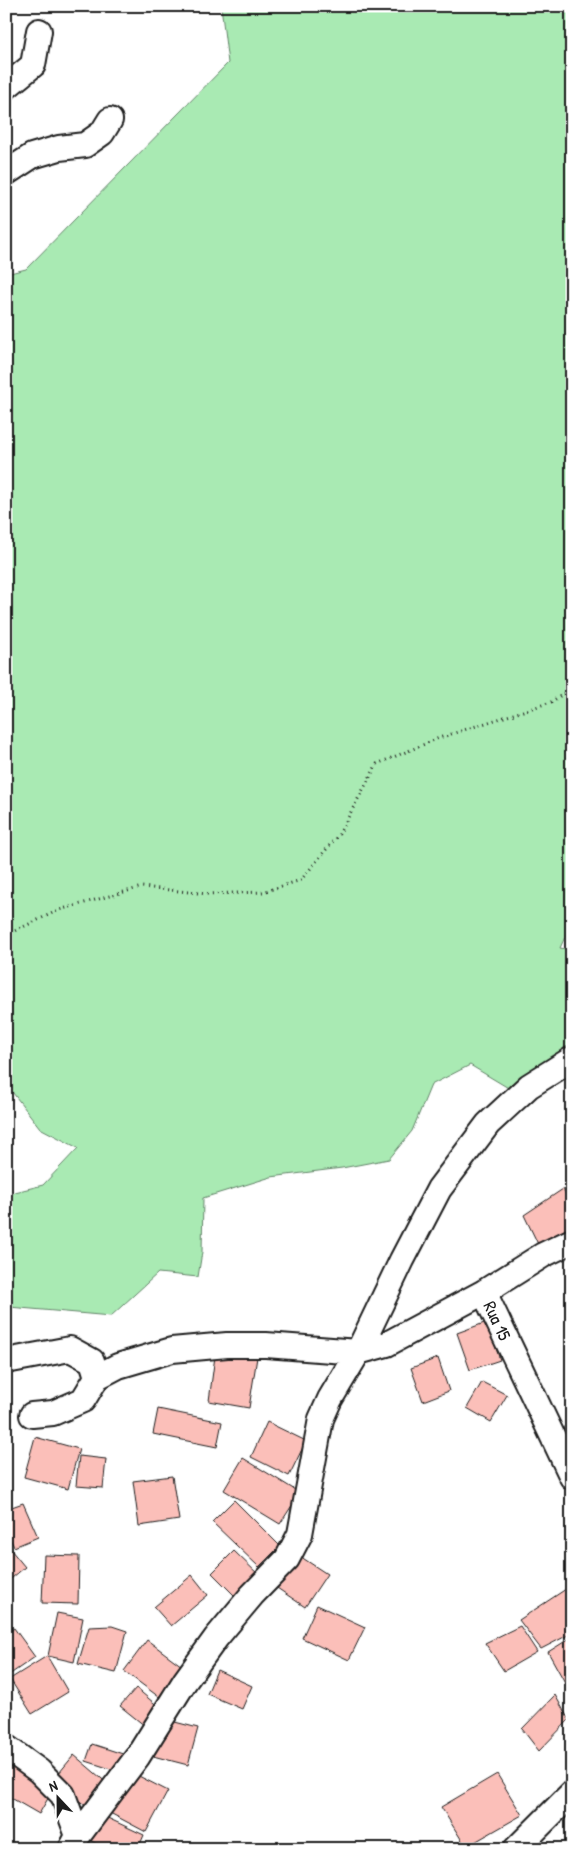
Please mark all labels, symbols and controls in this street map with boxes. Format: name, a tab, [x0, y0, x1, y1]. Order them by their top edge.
street label: Rua 15	[478, 1297, 518, 1345]
north arrow	[32, 1772, 82, 1822]
text: N	[46, 1775, 60, 1796]

